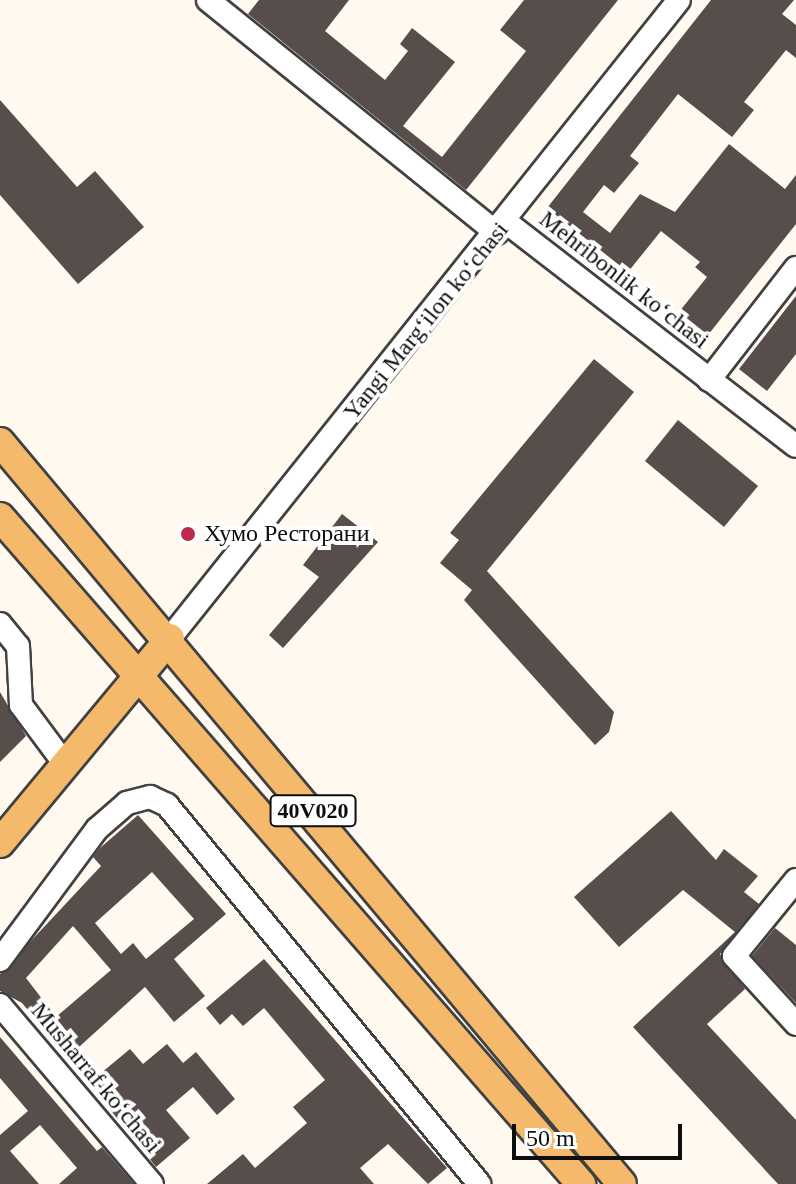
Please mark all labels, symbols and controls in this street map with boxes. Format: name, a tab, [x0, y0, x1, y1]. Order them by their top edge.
street label: Mehribonlik koʻchasi	[533, 205, 715, 355]
street label: Yangi Margʻilon koʻchasi	[337, 216, 515, 426]
place label: Хумо Ресторани	[204, 520, 370, 548]
marker: Хумо Ресторани	[179, 525, 197, 543]
road number: 40V020	[269, 793, 357, 829]
street label: Musharraf koʻchasi	[25, 997, 167, 1159]
scale bar	[516, 1108, 686, 1158]
text: 50 m	[526, 1125, 575, 1151]

